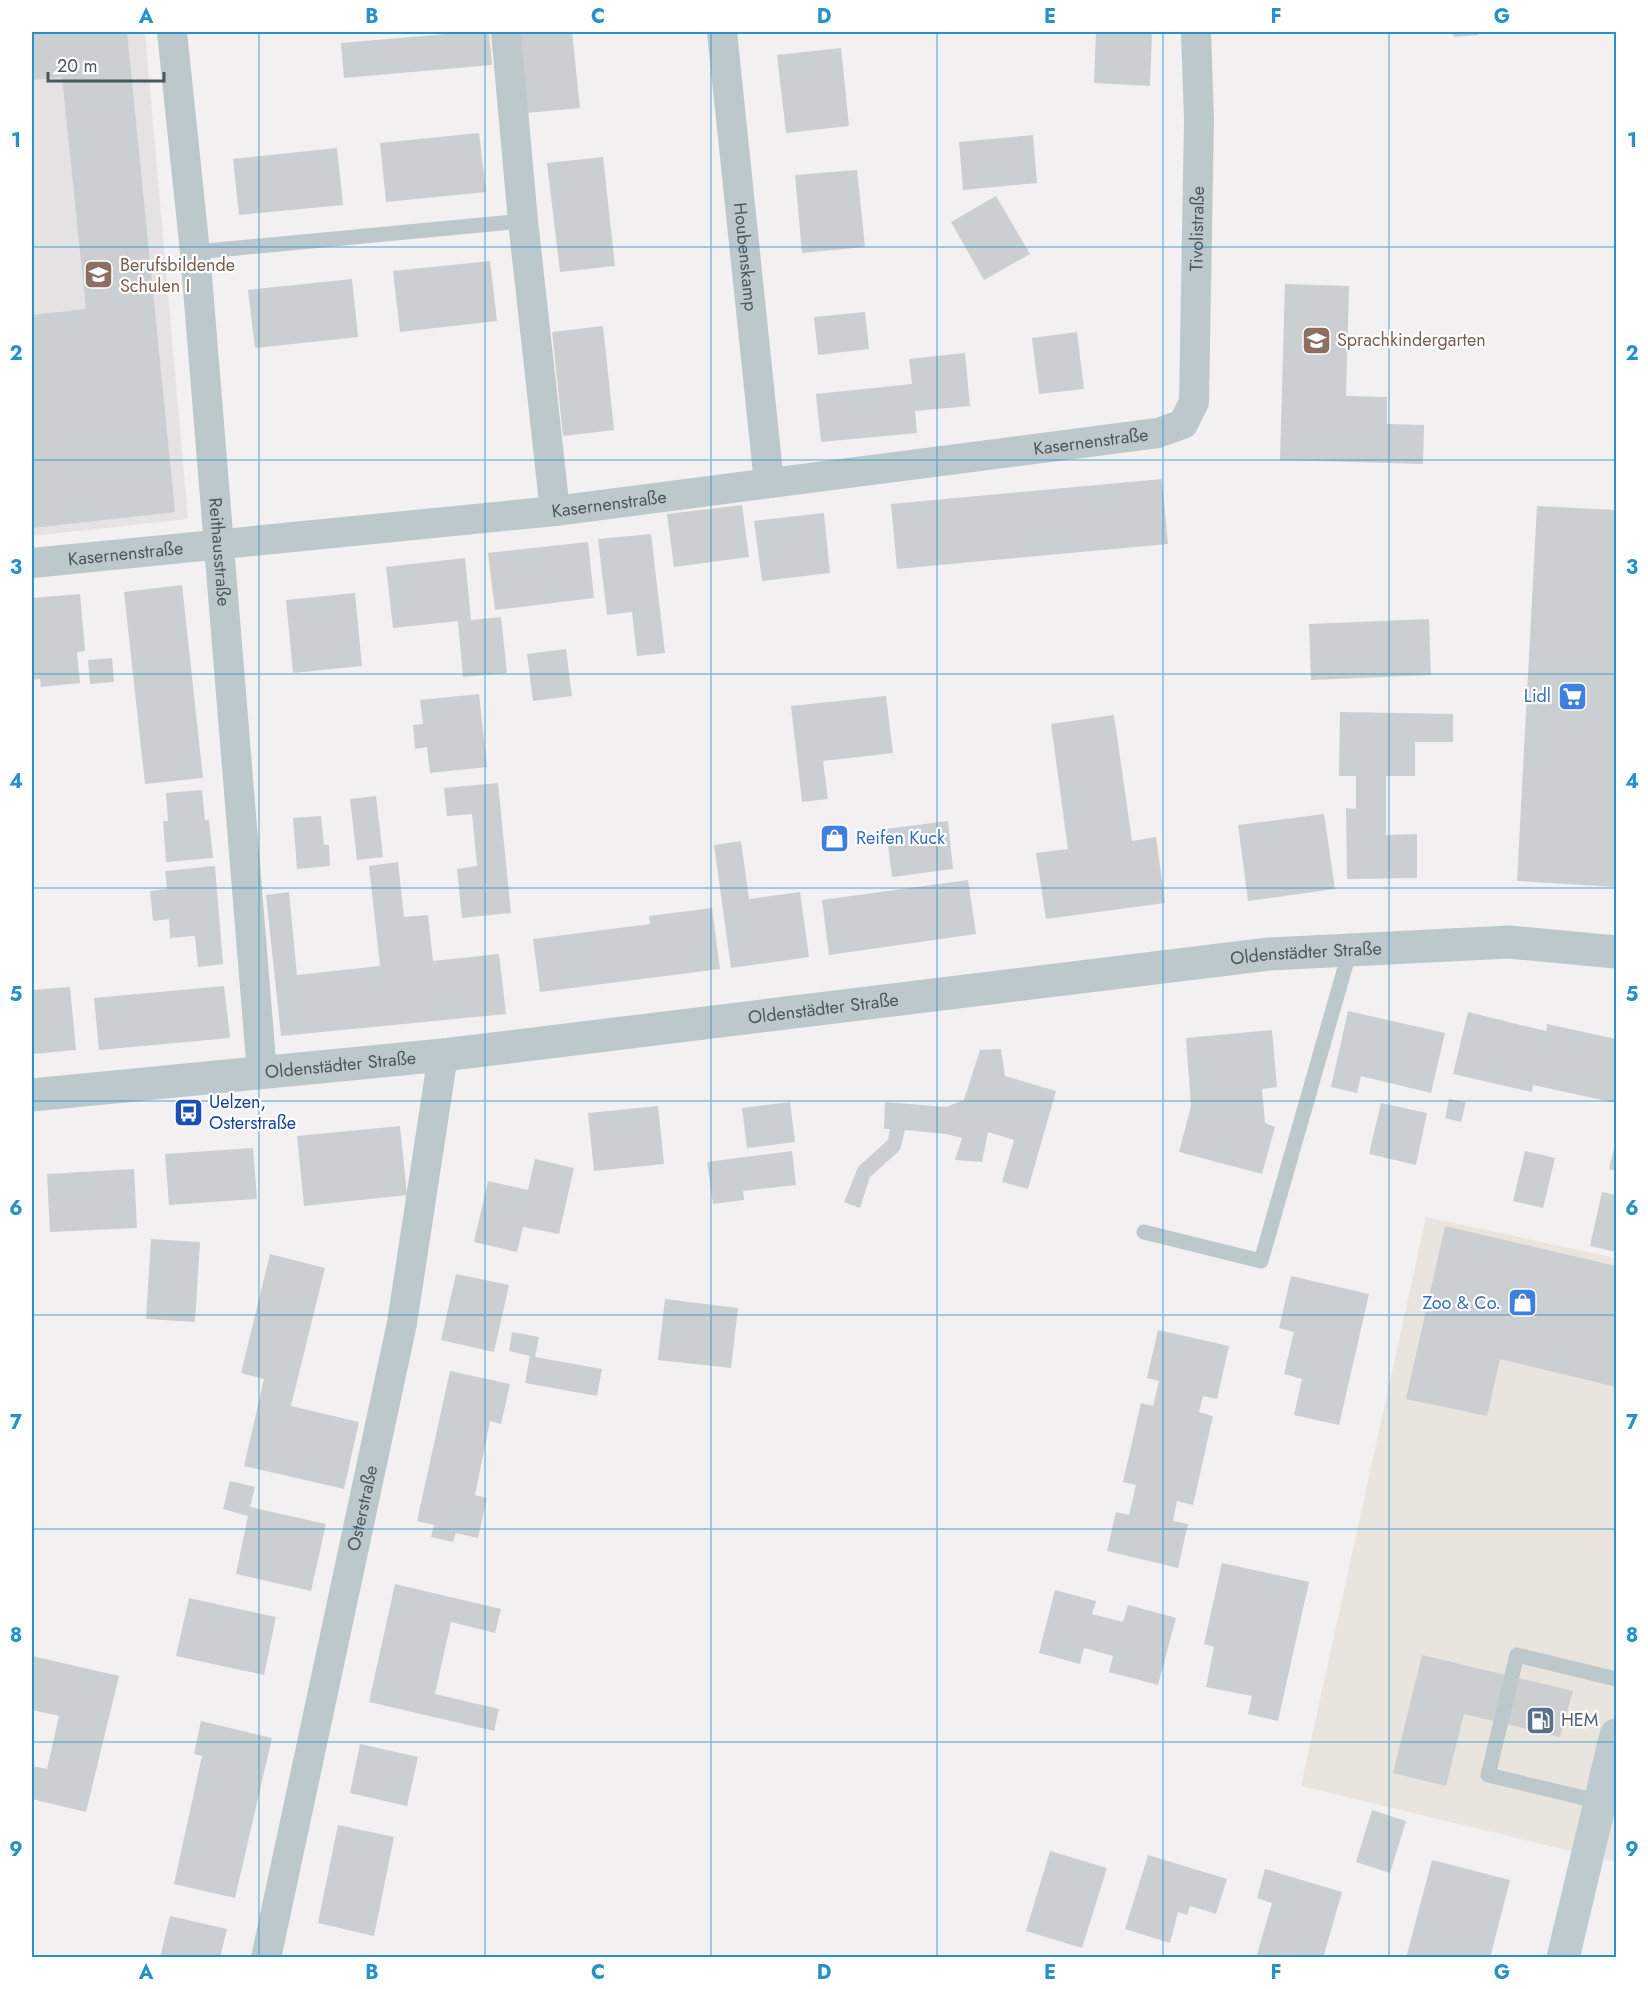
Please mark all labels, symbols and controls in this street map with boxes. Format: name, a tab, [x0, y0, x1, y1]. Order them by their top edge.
text: A	[138, 2, 154, 31]
text: B	[365, 2, 379, 31]
text: C	[591, 2, 605, 31]
text: D	[817, 2, 831, 31]
text: E	[1044, 2, 1056, 31]
text: F	[1270, 2, 1282, 31]
text: G	[1494, 2, 1510, 31]
scale bar	[48, 45, 164, 83]
text: 20 m	[57, 53, 97, 79]
text: 1	[11, 126, 21, 155]
text: 1	[1627, 126, 1637, 155]
street label: Tivolistraße	[1183, 186, 1211, 272]
street label: Houbenskamp	[727, 201, 764, 312]
place label: Berufsbildende Schulen I	[120, 252, 235, 299]
school or university icon: Berufsbildende Schulen I	[83, 259, 115, 291]
school or university icon: Sprachkindergarten	[1300, 324, 1332, 356]
place label: Sprachkindergarten	[1337, 327, 1486, 353]
text: 2	[9, 339, 23, 368]
text: 2	[1625, 339, 1639, 368]
street label: Kasernenstraße	[1032, 421, 1150, 462]
street label: Kasernenstraße	[550, 484, 668, 524]
street label: Reithausstraße	[202, 496, 237, 607]
street label: Kasernenstraße	[67, 535, 184, 572]
text: 3	[10, 553, 22, 582]
text: 3	[1626, 553, 1638, 582]
supermarket icon: Lidl	[1556, 680, 1588, 712]
place label: Lidl	[1524, 683, 1551, 709]
text: 4	[9, 767, 23, 796]
text: 4	[1625, 767, 1639, 796]
shop icon: Reifen Kuck	[819, 822, 851, 854]
place label: Reifen Kuck	[856, 825, 945, 851]
street label: Oldenstädter Straße	[1229, 935, 1382, 972]
text: 5	[10, 980, 23, 1009]
text: 5	[1626, 980, 1639, 1009]
street label: Oldenstädter Straße	[746, 986, 900, 1031]
street label: Oldenstädter Straße	[264, 1045, 417, 1085]
place label: Uelzen, Osterstraße	[209, 1089, 296, 1136]
bus stop icon: Uelzen, Osterstraße	[172, 1096, 204, 1128]
text: 6	[9, 1194, 23, 1223]
text: 6	[1625, 1194, 1639, 1223]
shop icon: Zoo & Co.	[1506, 1287, 1538, 1319]
place label: Zoo & Co.	[1422, 1290, 1501, 1316]
text: 7	[10, 1408, 23, 1437]
text: 7	[1626, 1408, 1639, 1437]
street label: Osterstraße	[340, 1463, 384, 1554]
text: 8	[10, 1621, 22, 1650]
text: 8	[1626, 1621, 1638, 1650]
fuel station icon: HEM	[1524, 1704, 1556, 1736]
place label: HEM	[1561, 1707, 1598, 1733]
text: 9	[9, 1835, 23, 1864]
text: 9	[1625, 1835, 1639, 1864]
text: A	[138, 1958, 154, 1987]
text: B	[365, 1958, 379, 1987]
text: C	[591, 1958, 605, 1987]
text: D	[817, 1958, 831, 1987]
text: E	[1044, 1958, 1056, 1987]
text: F	[1270, 1958, 1282, 1987]
text: G	[1494, 1958, 1510, 1987]

